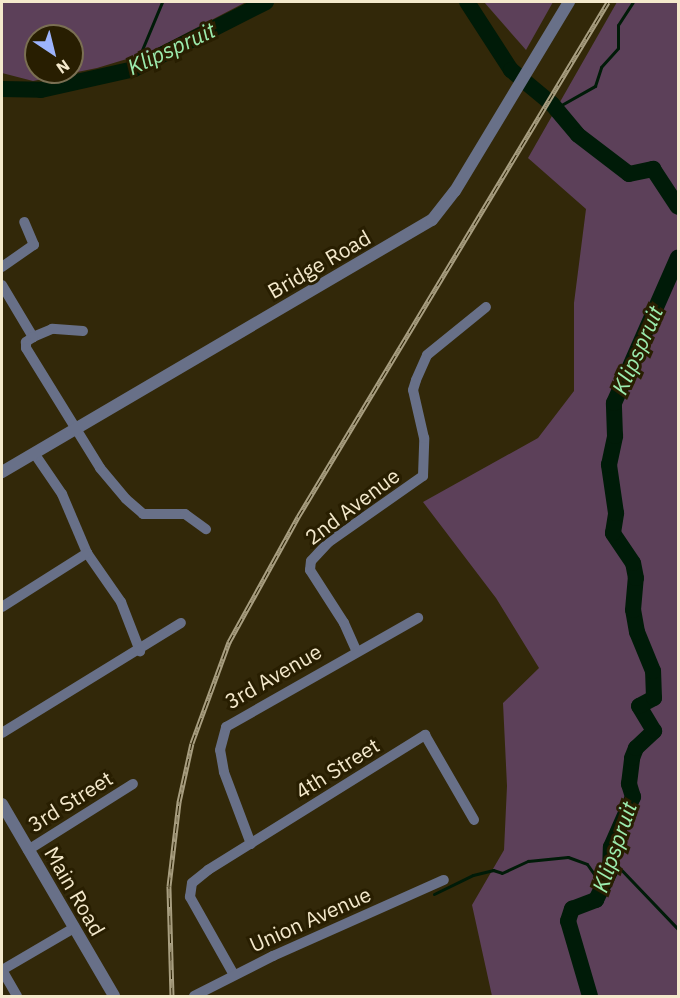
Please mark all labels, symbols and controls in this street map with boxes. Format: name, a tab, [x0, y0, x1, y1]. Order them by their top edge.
water label: Klipspruit	[123, 16, 219, 80]
north arrow	[24, 24, 84, 84]
text: N	[53, 56, 74, 79]
street label: Bridge Road	[263, 224, 375, 304]
water label: Klipspruit	[606, 302, 668, 398]
street label: 2nd Avenue	[300, 462, 404, 550]
street label: 3rd Avenue	[220, 638, 326, 714]
street label: 4th Street	[290, 732, 384, 804]
street label: 3rd Street	[23, 765, 117, 837]
water label: Klipspruit	[586, 798, 642, 896]
street label: Main Road	[39, 842, 111, 940]
street label: Union Avenue	[245, 881, 375, 957]

